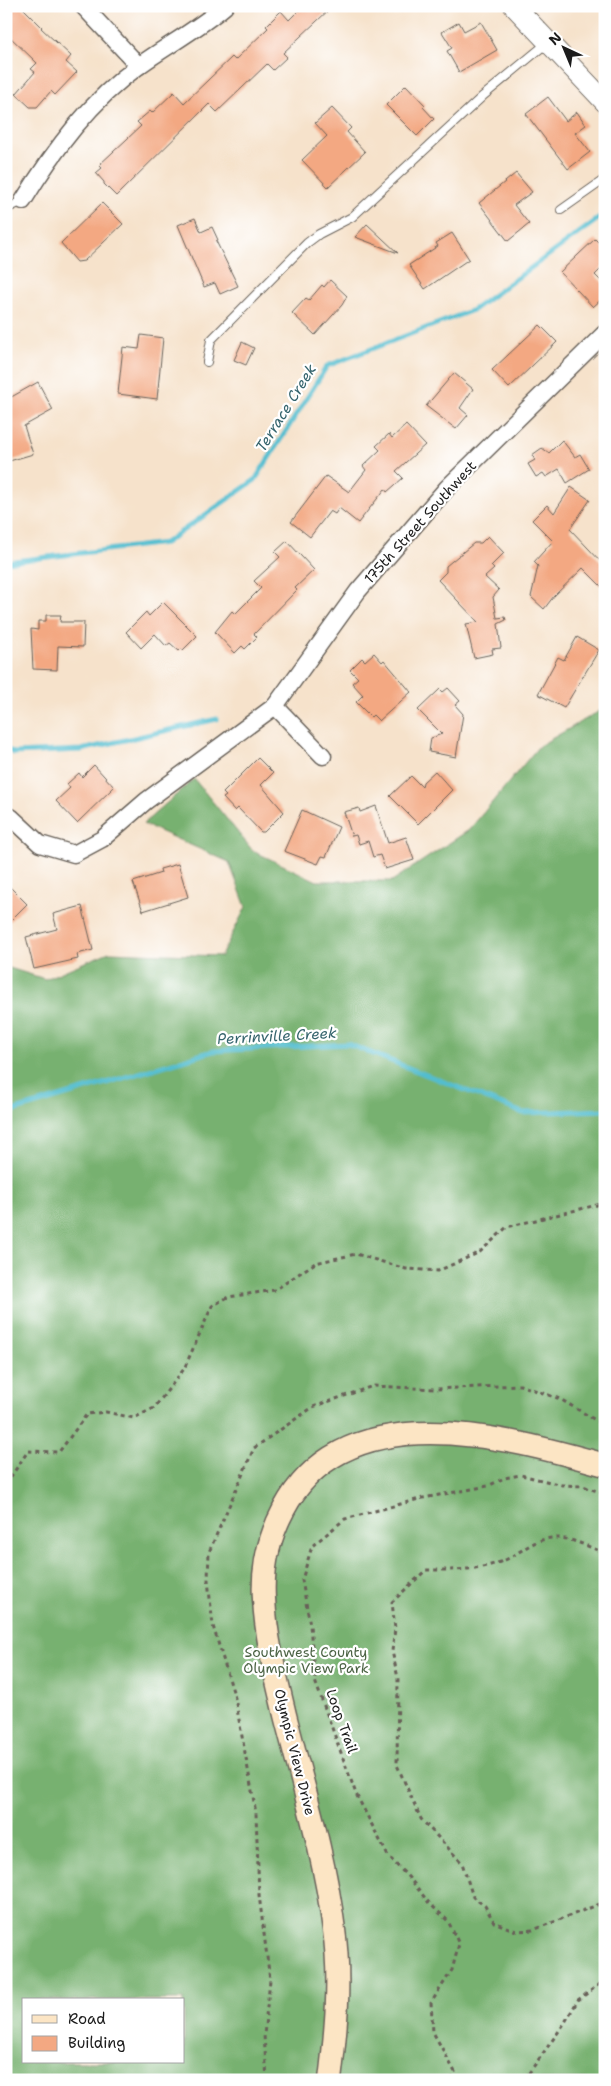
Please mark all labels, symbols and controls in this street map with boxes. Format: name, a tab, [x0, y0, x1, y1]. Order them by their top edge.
north arrow	[538, 22, 588, 72]
text: N	[545, 28, 565, 49]
water label: Terrace Creek	[251, 360, 321, 456]
street label: 175th Street Southwest	[360, 457, 480, 587]
water label: Perrinville Creek	[217, 1023, 338, 1049]
park label: Southwest County Olympic View Park	[243, 1643, 369, 1677]
street label: Olympic View Drive	[271, 1687, 319, 1817]
street label: Loop Trail	[322, 1687, 362, 1756]
legend	[22, 1998, 185, 2064]
text: Road	[68, 2009, 106, 2029]
text: Building	[68, 2033, 125, 2053]

